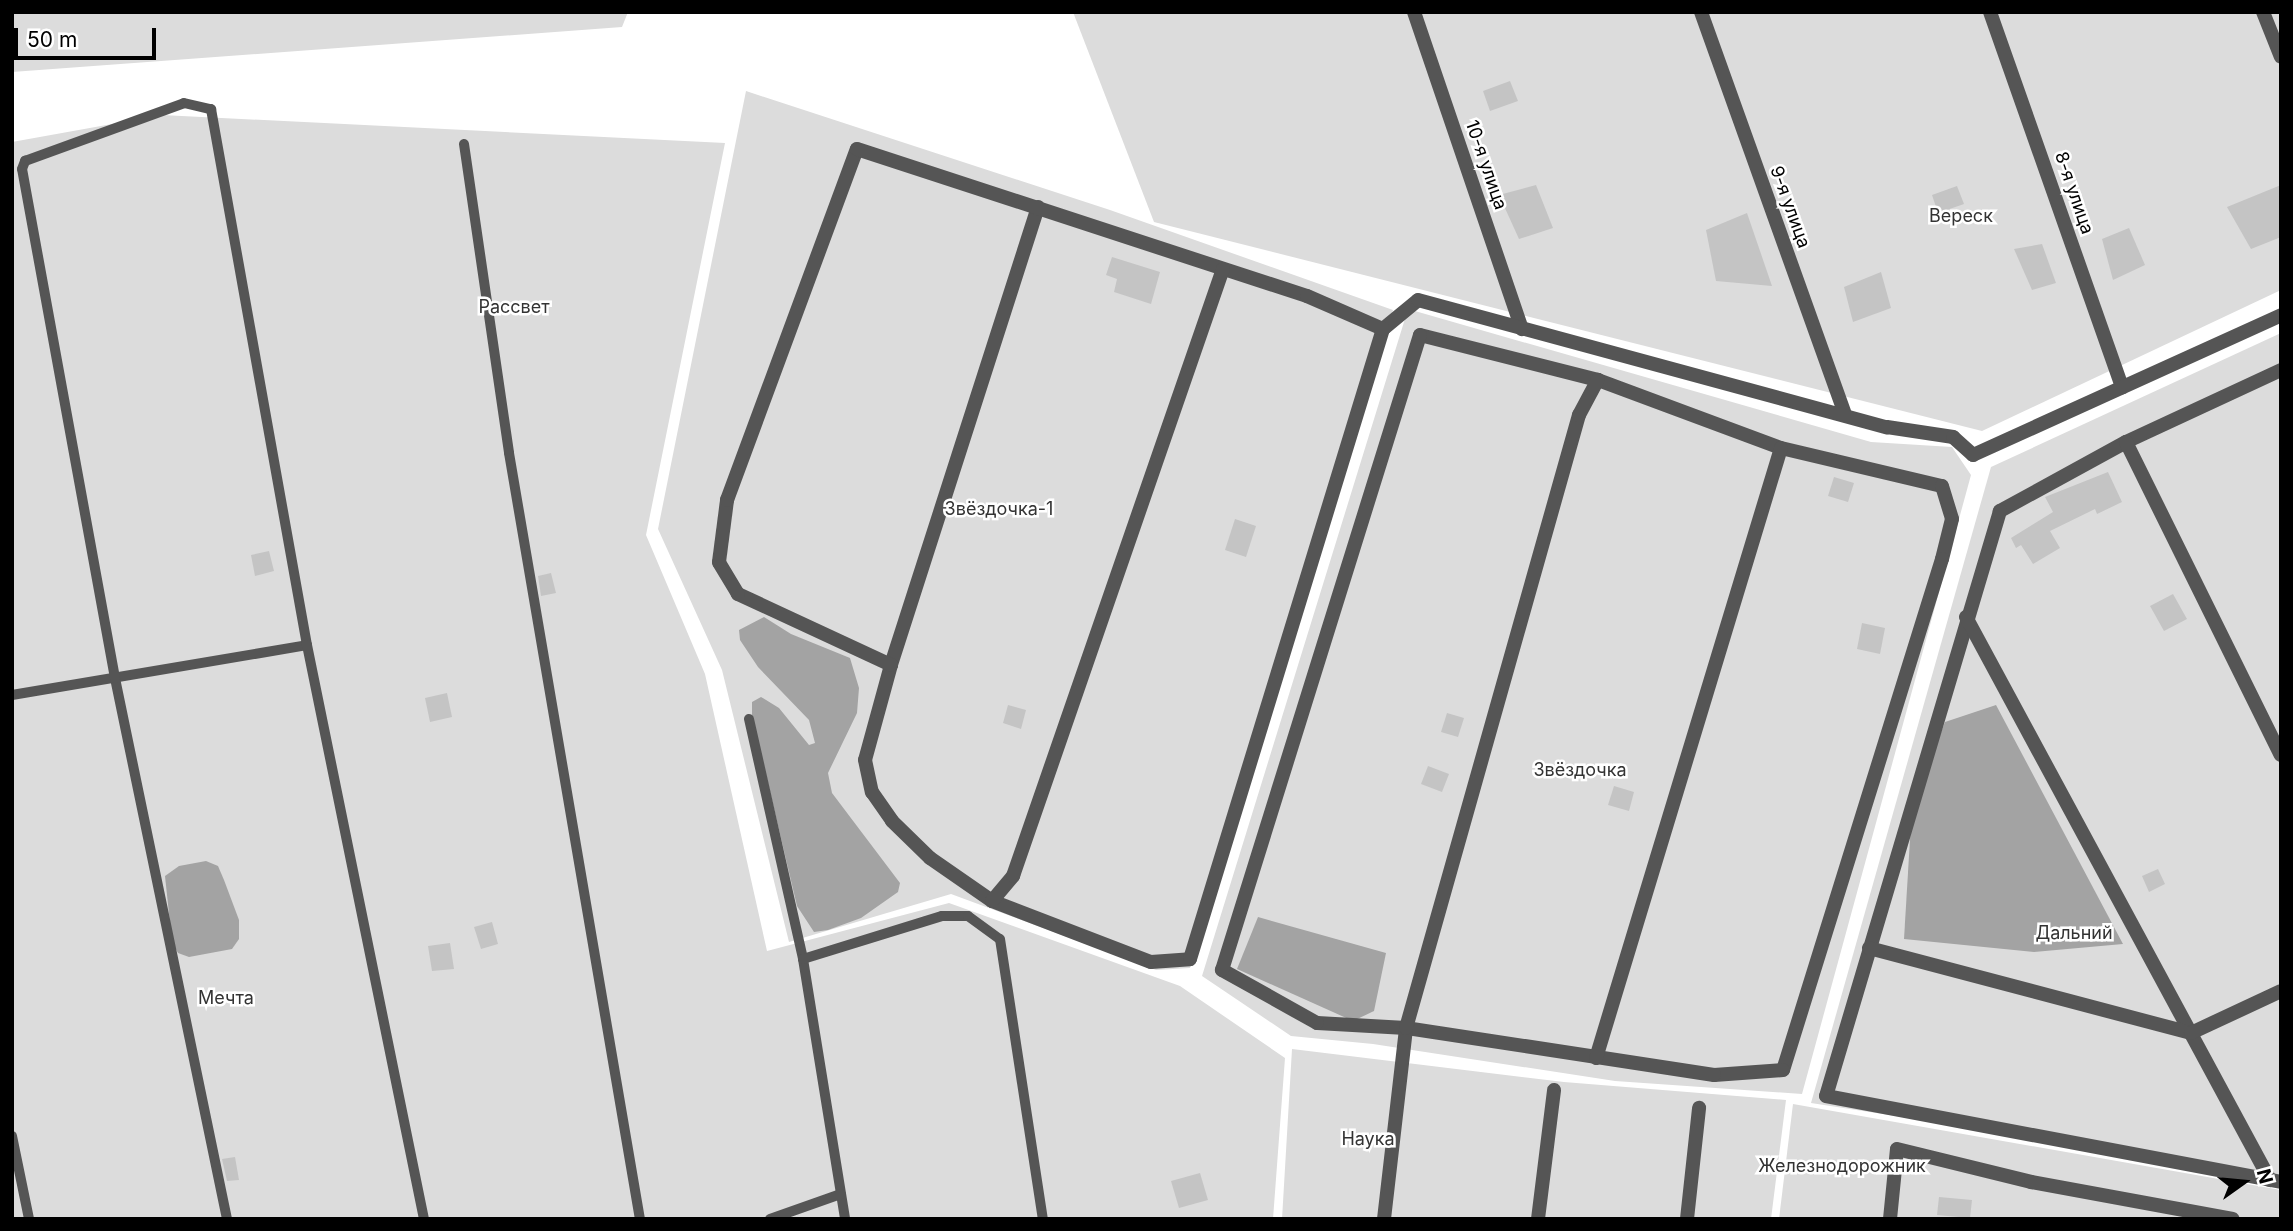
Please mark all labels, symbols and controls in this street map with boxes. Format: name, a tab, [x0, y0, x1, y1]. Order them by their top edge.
scale bar	[18, 14, 159, 58]
text: 50 m	[27, 27, 77, 52]
street label: 10-я улица	[1461, 117, 1511, 213]
street label: 8-я улица	[2050, 149, 2098, 237]
street label: 9-я улица	[1765, 163, 1815, 251]
park label: Вереск	[1929, 205, 1993, 227]
park label: Рассвет	[478, 296, 550, 318]
park label: Звёздочка-1	[945, 498, 1053, 520]
park label: Звёздочка	[1533, 759, 1627, 781]
park label: Дальний	[2035, 922, 2113, 944]
park label: Мечта	[198, 987, 254, 1009]
park label: Наука	[1341, 1128, 1395, 1150]
north arrow	[2209, 1147, 2279, 1217]
park label: Железнодорожник	[1758, 1155, 1926, 1177]
text: N	[2252, 1166, 2278, 1186]

